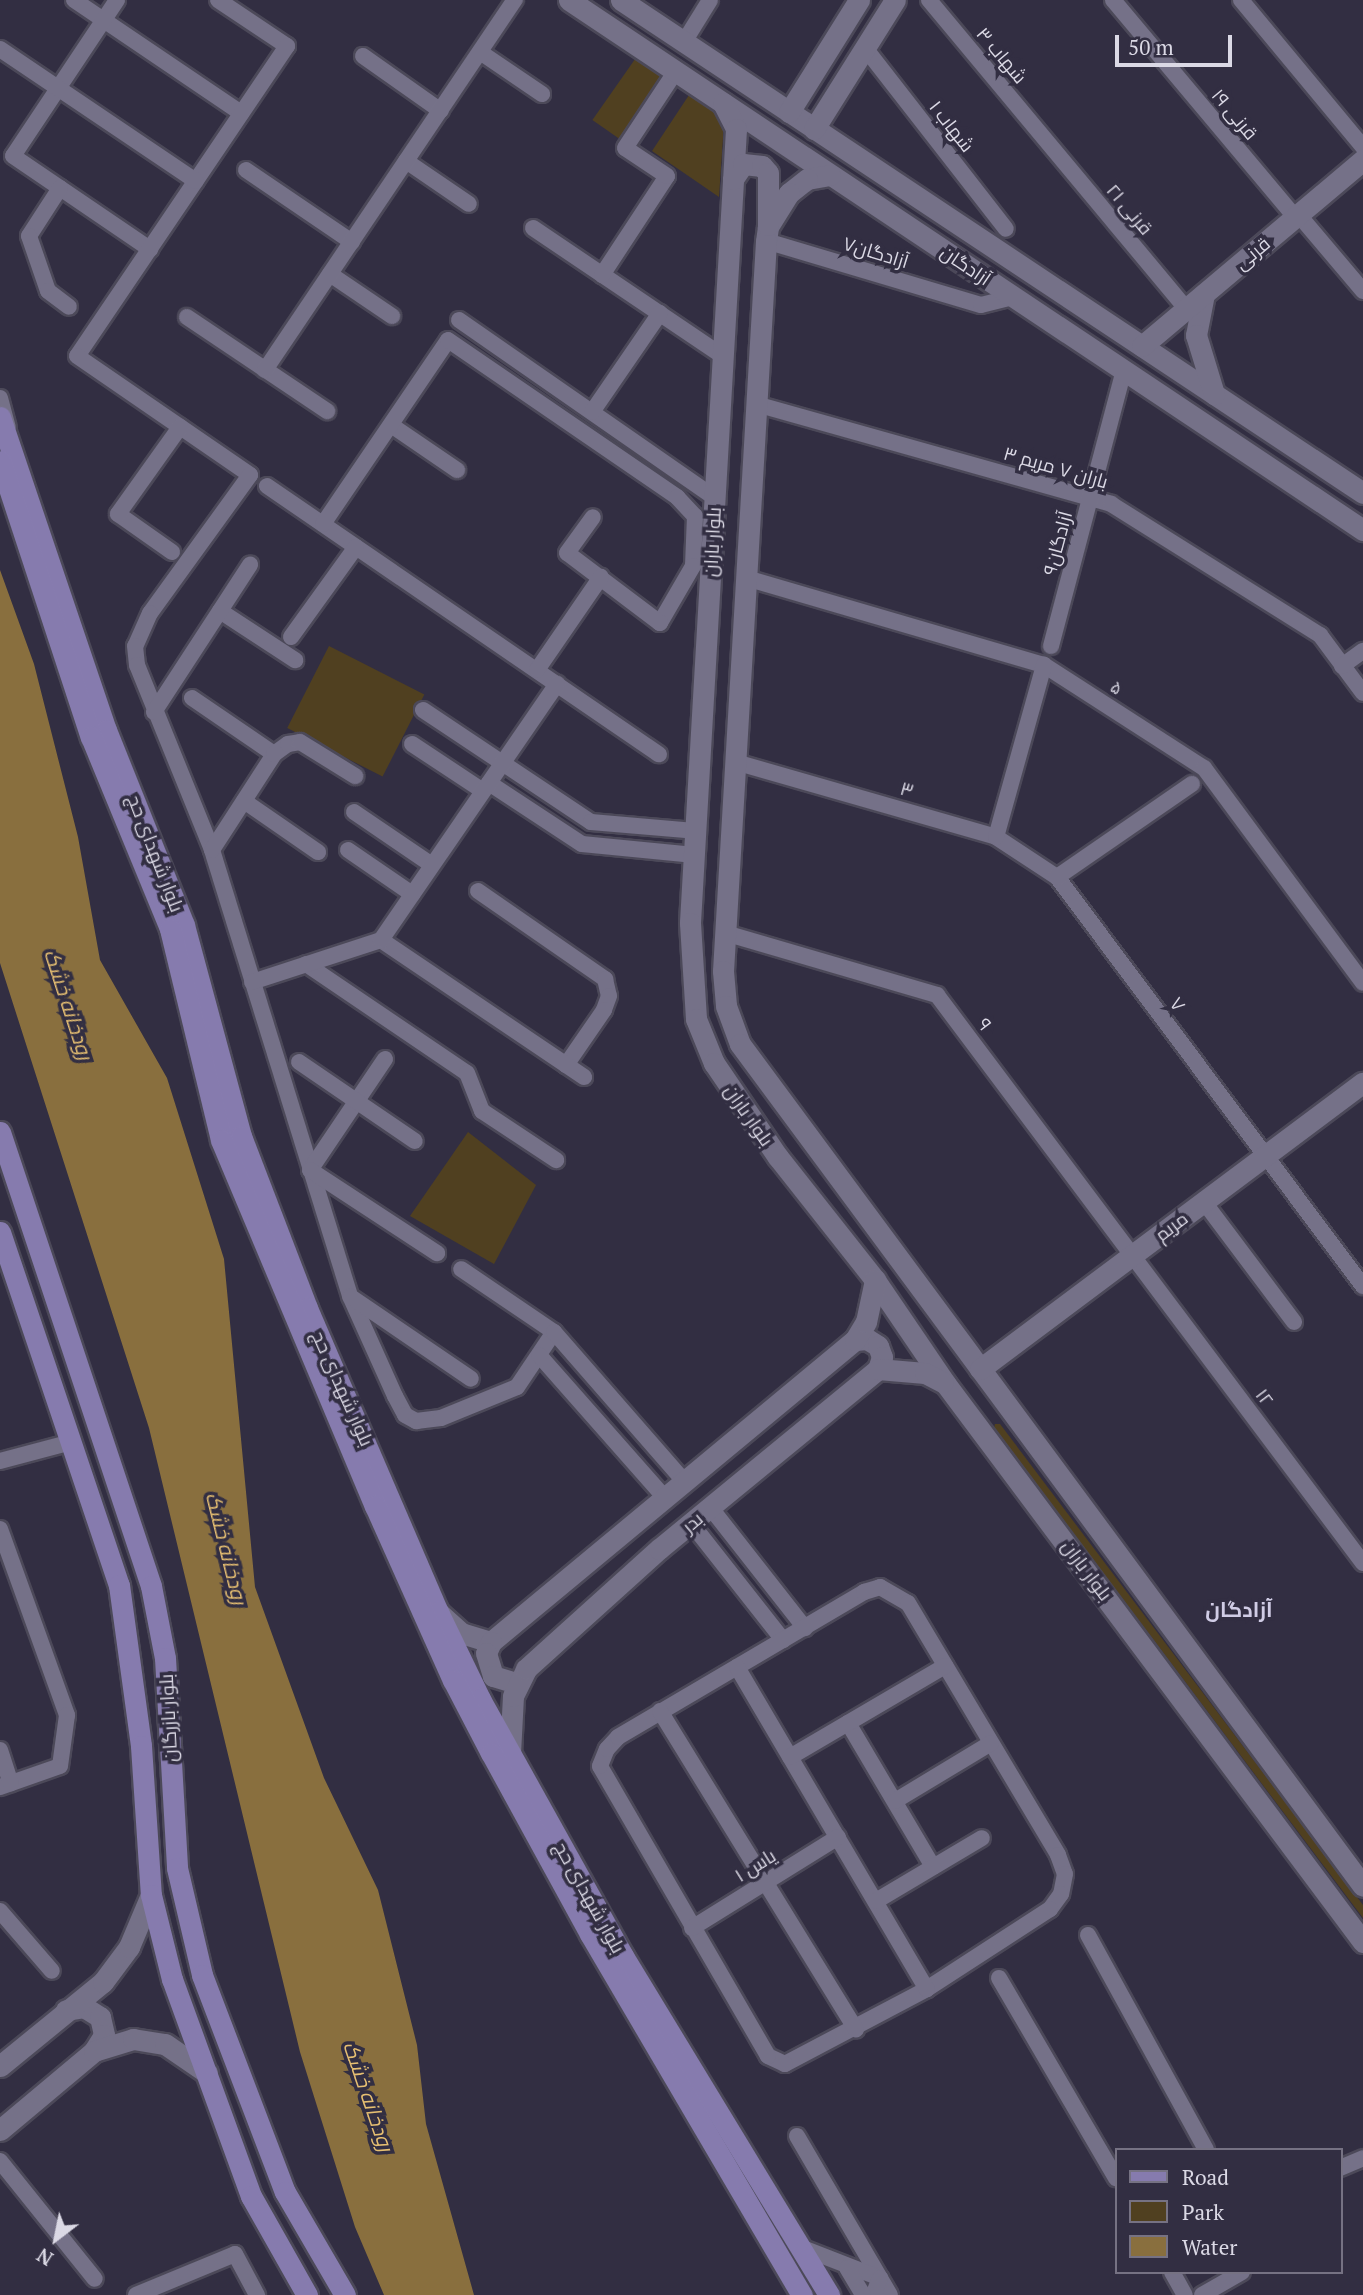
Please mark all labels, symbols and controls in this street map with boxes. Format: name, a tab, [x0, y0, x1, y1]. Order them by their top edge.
scale bar	[1118, 21, 1235, 65]
street label: شهاب ۳	[972, 22, 1032, 88]
text: 50 m	[1128, 33, 1174, 61]
street label: قرنی ۱۹	[1207, 84, 1263, 144]
street label: شهاب ۱	[925, 96, 979, 156]
street label: قرنی ۲۱	[1102, 179, 1158, 239]
street label: آزادگان۷	[840, 231, 912, 273]
street label: قرنی	[1230, 232, 1274, 274]
street label: آزادگان	[937, 240, 995, 290]
street label: باران ۷ مریم ۳	[1001, 441, 1111, 493]
street label: بلوار باران	[699, 506, 725, 578]
street label: آزادگان۹	[1038, 508, 1076, 578]
street label: ۵	[1106, 675, 1128, 699]
street label: ۳	[898, 776, 916, 802]
street label: بلوار شهدای حج	[123, 791, 189, 915]
water label: رودخانه خشک	[39, 946, 99, 1062]
street label: ۷	[1165, 992, 1191, 1016]
street label: ۹	[973, 1013, 997, 1035]
street label: بلوار باران	[720, 1080, 778, 1150]
street label: مریم	[1150, 1206, 1192, 1246]
street label: بلوار شهدای حج	[307, 1327, 379, 1449]
street label: ۱۲	[1251, 1384, 1279, 1410]
water label: رودخانه خشک	[201, 1489, 253, 1607]
street label: بدر	[677, 1507, 707, 1537]
street label: بلوار باران	[1057, 1535, 1117, 1605]
district label: آزادگان	[1205, 1596, 1273, 1622]
street label: بلوار بازرگان	[154, 1673, 182, 1763]
street label: بلوار شهدای حج	[550, 1837, 630, 1957]
street label: یاس ۱	[730, 1844, 780, 1886]
water label: رودخانه خشک	[338, 2038, 400, 2154]
legend	[1114, 2148, 1342, 2274]
text: Road	[1182, 2163, 1229, 2191]
text: Park	[1182, 2198, 1224, 2226]
north arrow	[21, 2204, 91, 2274]
text: Water	[1182, 2233, 1237, 2261]
text: N	[32, 2243, 57, 2272]

